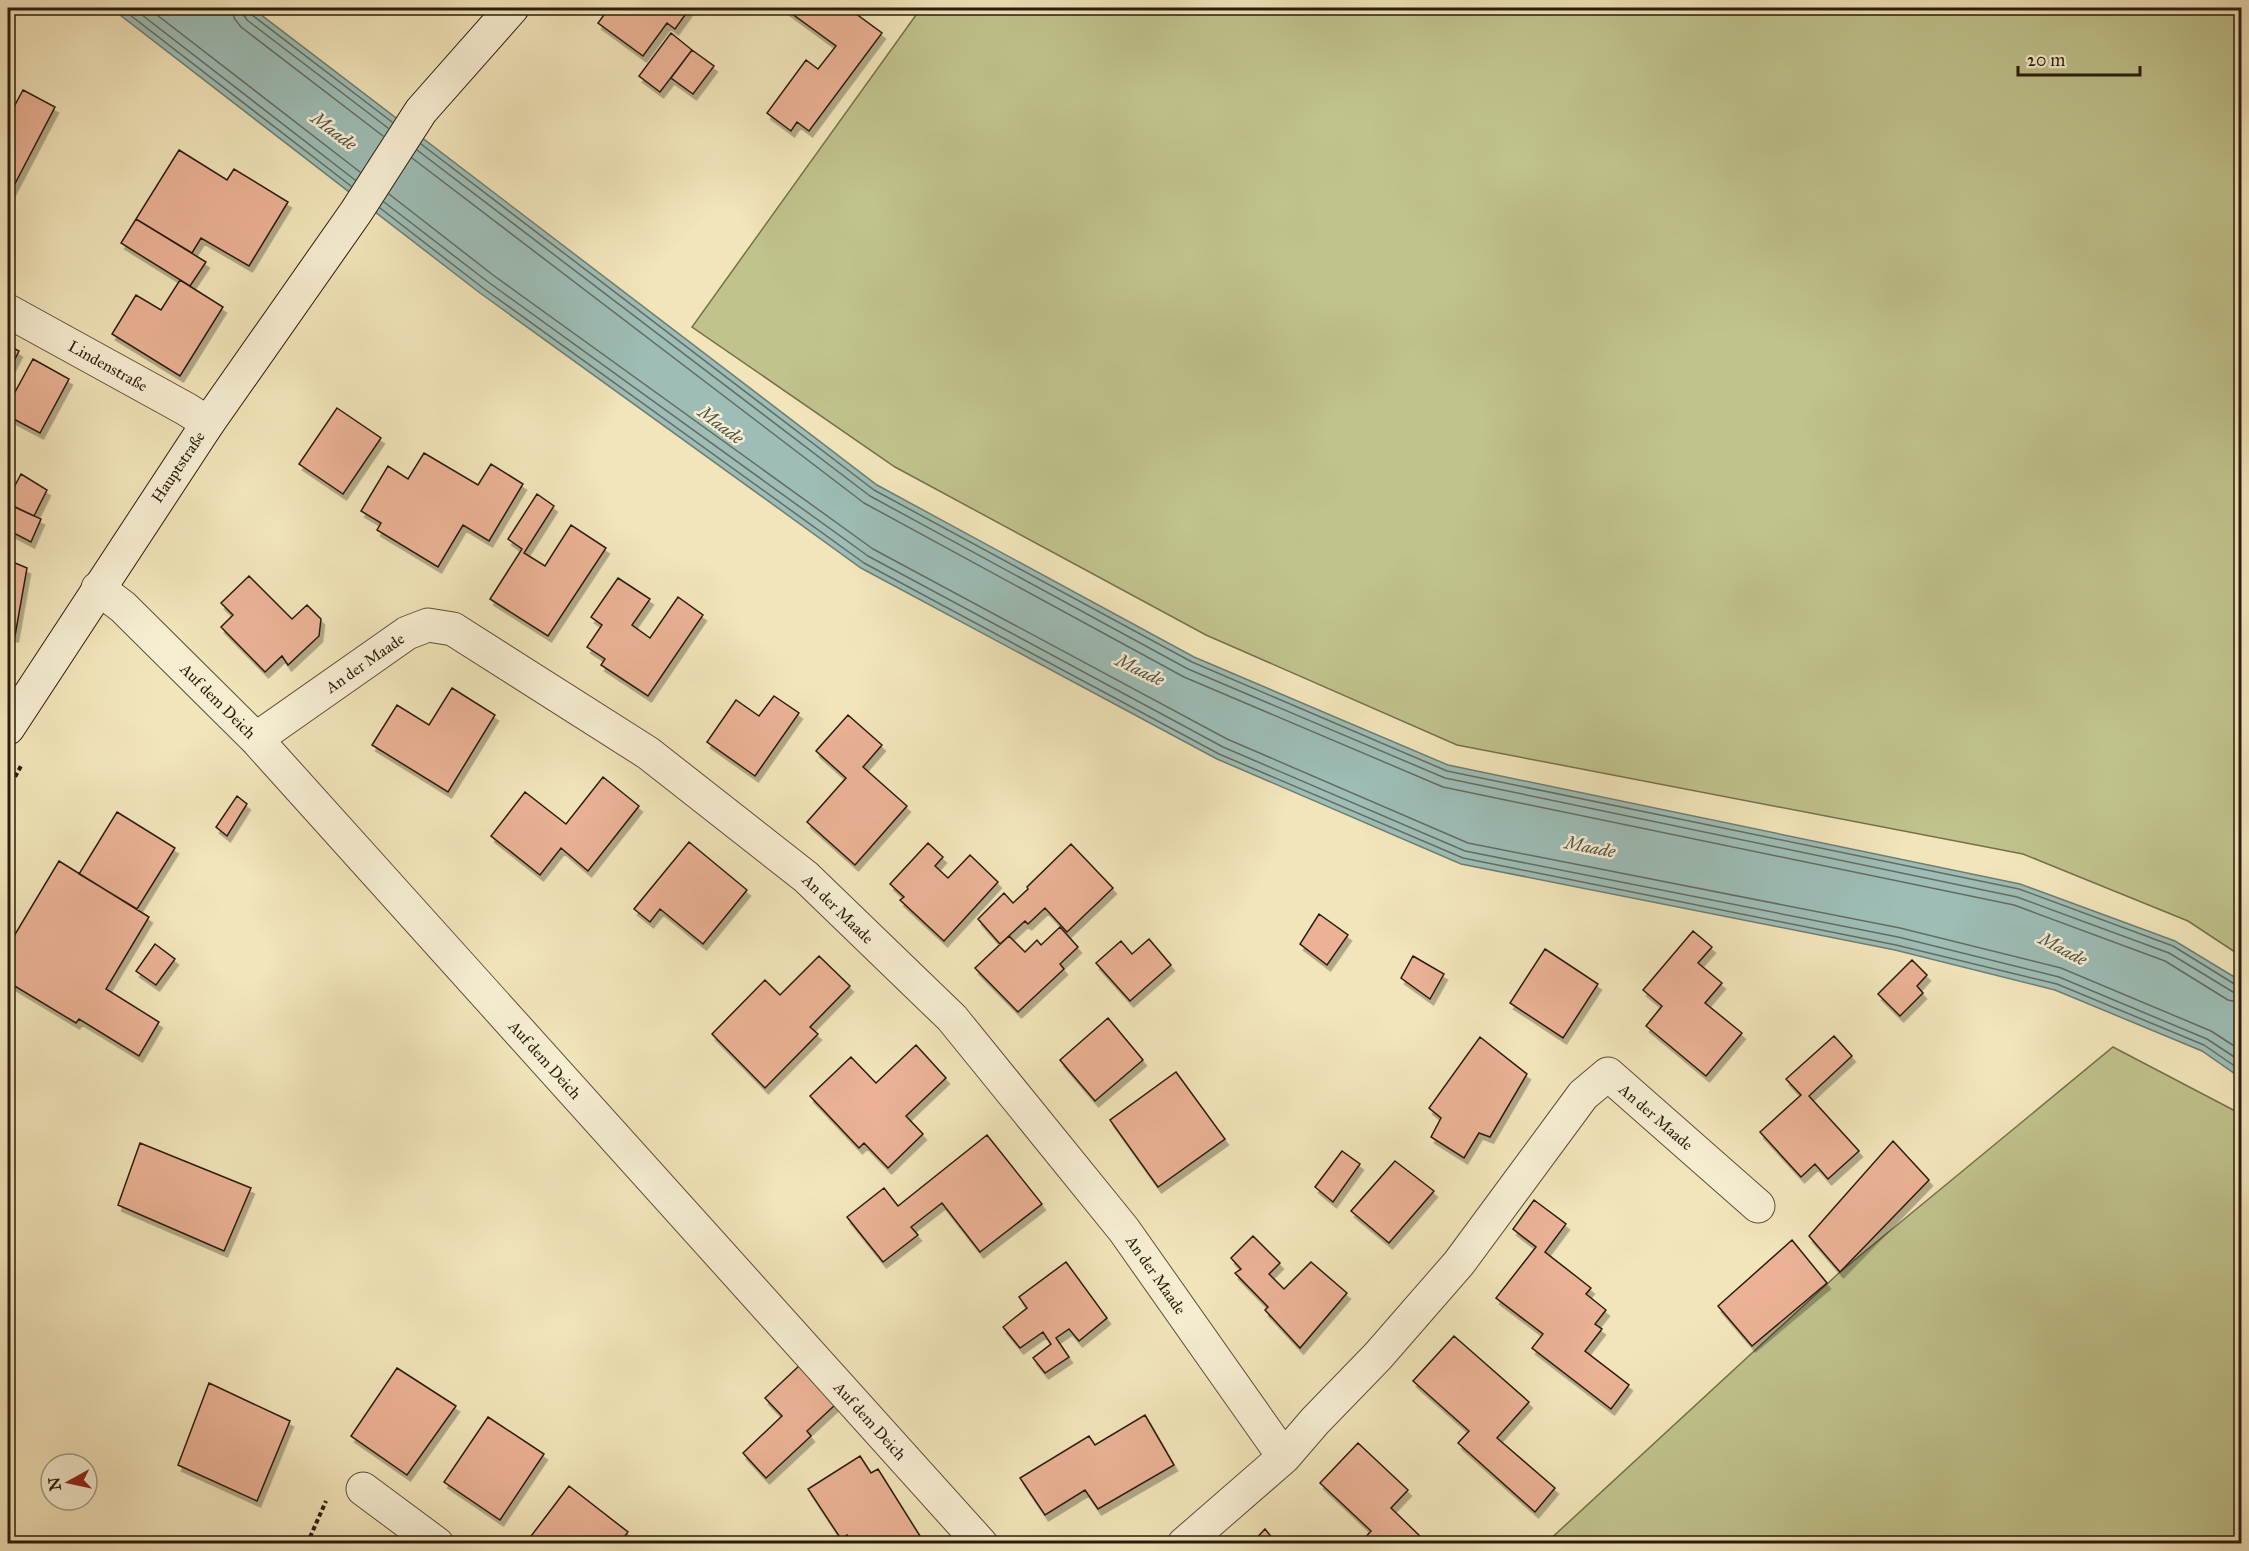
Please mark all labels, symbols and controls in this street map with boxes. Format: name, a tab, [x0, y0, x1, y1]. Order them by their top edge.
scale bar	[2018, 39, 2140, 77]
text: 20 m	[2027, 49, 2065, 71]
water label: Maade	[306, 106, 362, 156]
street label: Lindenstraße	[65, 336, 151, 396]
water label: Maade	[693, 400, 749, 450]
street label: Hauptstraße	[147, 427, 209, 506]
street label: An der Maade	[321, 629, 408, 698]
water label: Maade	[1111, 648, 1169, 692]
street label: Auf dem Deich	[176, 659, 260, 743]
water label: Maade	[1561, 831, 1618, 863]
street label: An der Maade	[798, 870, 878, 948]
water label: Maade	[2034, 926, 2092, 971]
street label: Auf dem Deich	[504, 1016, 585, 1103]
street label: An der Maade	[1614, 1079, 1697, 1154]
street label: An der Maade	[1121, 1231, 1190, 1318]
street label: Auf dem Deich	[829, 1377, 910, 1464]
north arrow	[39, 1452, 99, 1512]
text: N	[44, 1476, 65, 1492]

